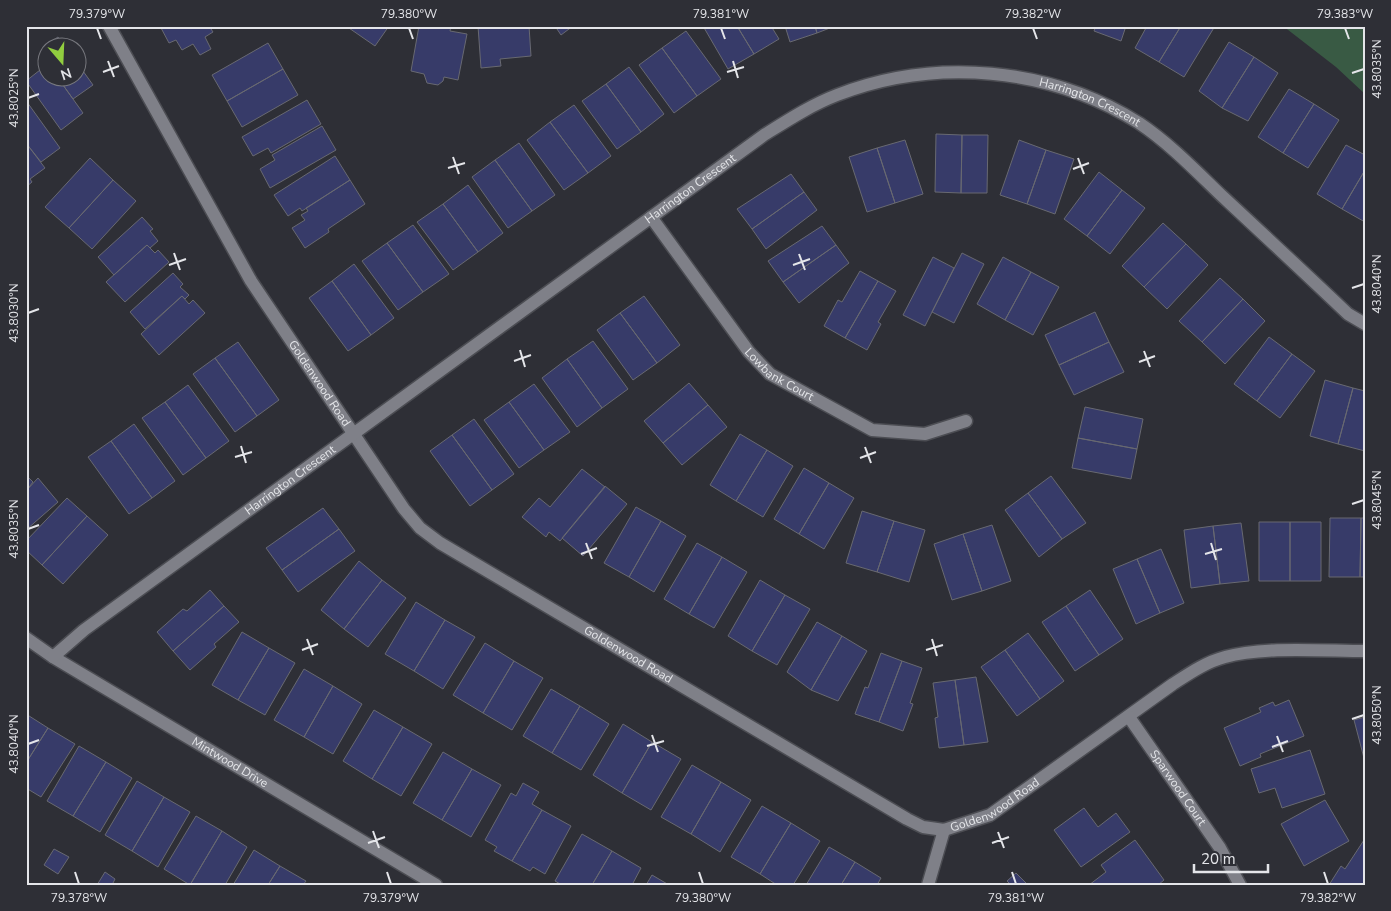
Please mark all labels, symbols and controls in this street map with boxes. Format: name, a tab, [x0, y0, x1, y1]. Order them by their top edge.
text: 79.379°W	[69, 6, 125, 22]
text: 79.380°W	[381, 6, 437, 22]
text: 79.381°W	[693, 6, 749, 22]
text: 79.382°W	[1005, 6, 1061, 22]
text: 79.383°W	[1317, 6, 1373, 22]
north arrow	[38, 38, 88, 88]
text: 43.8035°N	[1369, 39, 1385, 99]
text: N	[58, 63, 74, 85]
text: 43.8025°N	[6, 68, 22, 128]
street label: Harrington Crescent	[1038, 74, 1144, 131]
street label: Harrington Crescent	[642, 150, 740, 227]
text: 43.8040°N	[1369, 254, 1385, 314]
text: 43.8030°N	[6, 283, 22, 343]
street label: Goldenwood Road	[285, 337, 354, 429]
street label: Lowbank Court	[741, 344, 817, 405]
street label: Harrington Crescent	[241, 441, 339, 518]
text: 43.8045°N	[1369, 470, 1385, 530]
text: 43.8035°N	[6, 499, 22, 559]
street label: Goldenwood Road	[581, 622, 676, 687]
text: 43.8050°N	[1369, 685, 1385, 745]
text: 43.8040°N	[6, 714, 22, 774]
street label: Mintwood Drive	[189, 733, 271, 791]
street label: Sparwood Court	[1146, 747, 1210, 829]
street label: Goldenwood Road	[948, 774, 1043, 835]
scale bar	[1194, 841, 1267, 873]
text: 20 m	[1201, 849, 1236, 869]
text: 79.378°W	[51, 890, 107, 906]
text: 79.379°W	[363, 890, 419, 906]
text: 79.380°W	[675, 890, 731, 906]
text: 79.381°W	[988, 890, 1044, 906]
text: 79.382°W	[1300, 890, 1356, 906]

